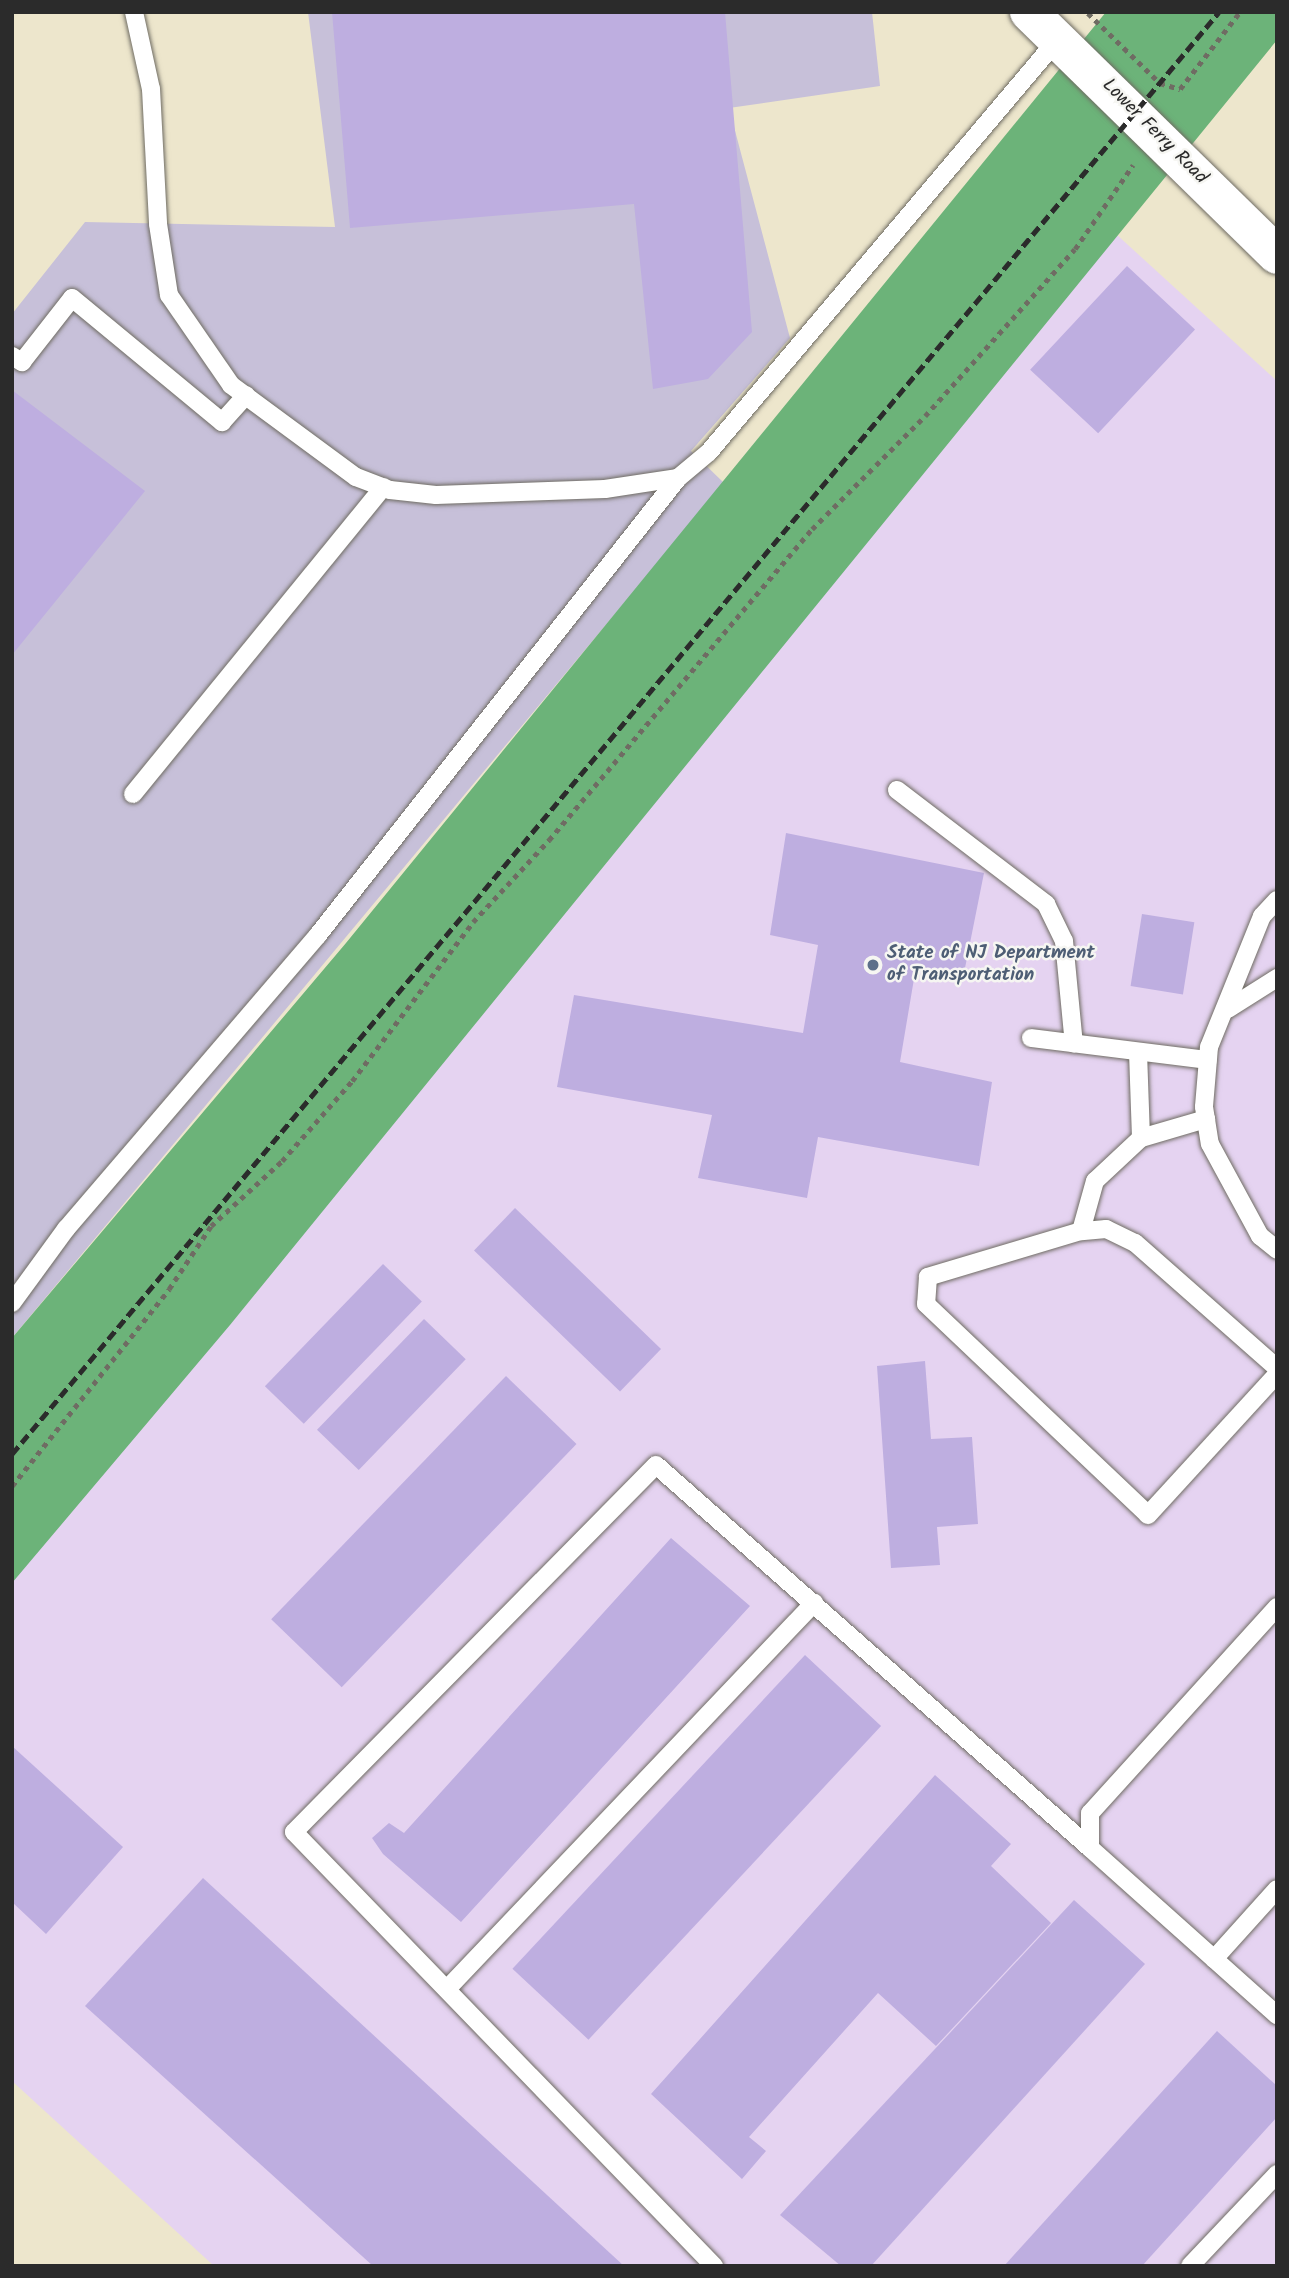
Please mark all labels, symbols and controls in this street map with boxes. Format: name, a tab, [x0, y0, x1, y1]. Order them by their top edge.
street label: Lower Ferry Road	[1096, 74, 1212, 190]
place label: State of NJ Department of Transportation	[887, 943, 1095, 987]
marker: State of NJ Department of Transportation	[865, 957, 881, 973]

